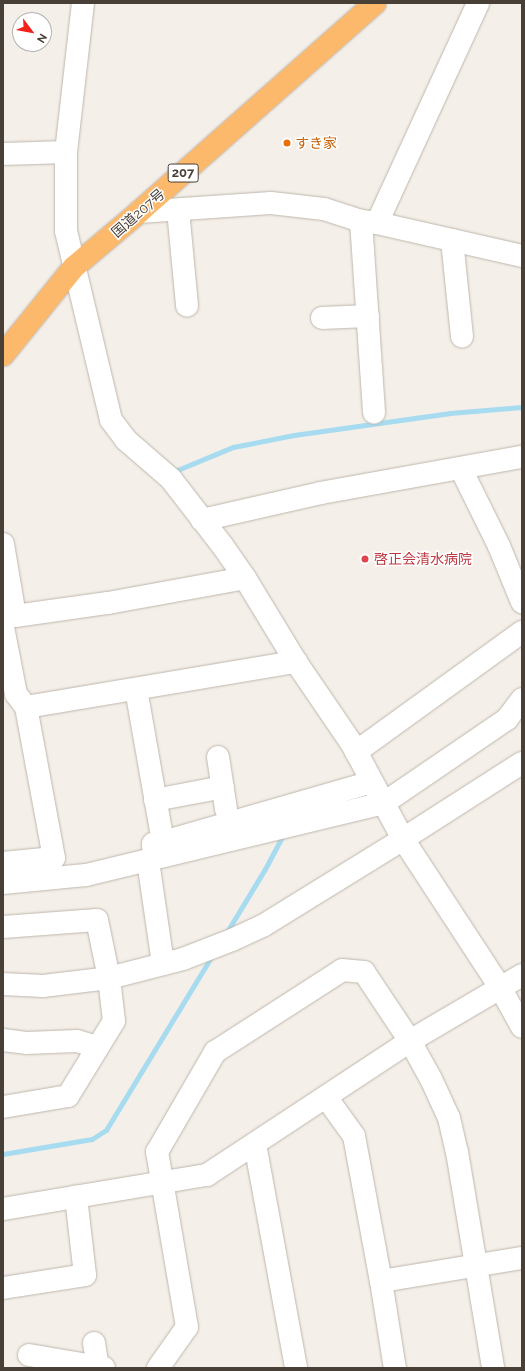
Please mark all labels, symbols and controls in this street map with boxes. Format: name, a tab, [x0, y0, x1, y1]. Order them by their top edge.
north arrow	[12, 12, 52, 52]
text: N	[34, 31, 49, 45]
place label: すき家	[295, 135, 337, 151]
marker: すき家	[282, 138, 292, 148]
road number: 207	[167, 162, 199, 184]
street label: 国道207号	[108, 185, 168, 241]
place label: 啓正会清水病院	[374, 551, 472, 567]
marker: 啓正会清水病院	[359, 553, 371, 565]

